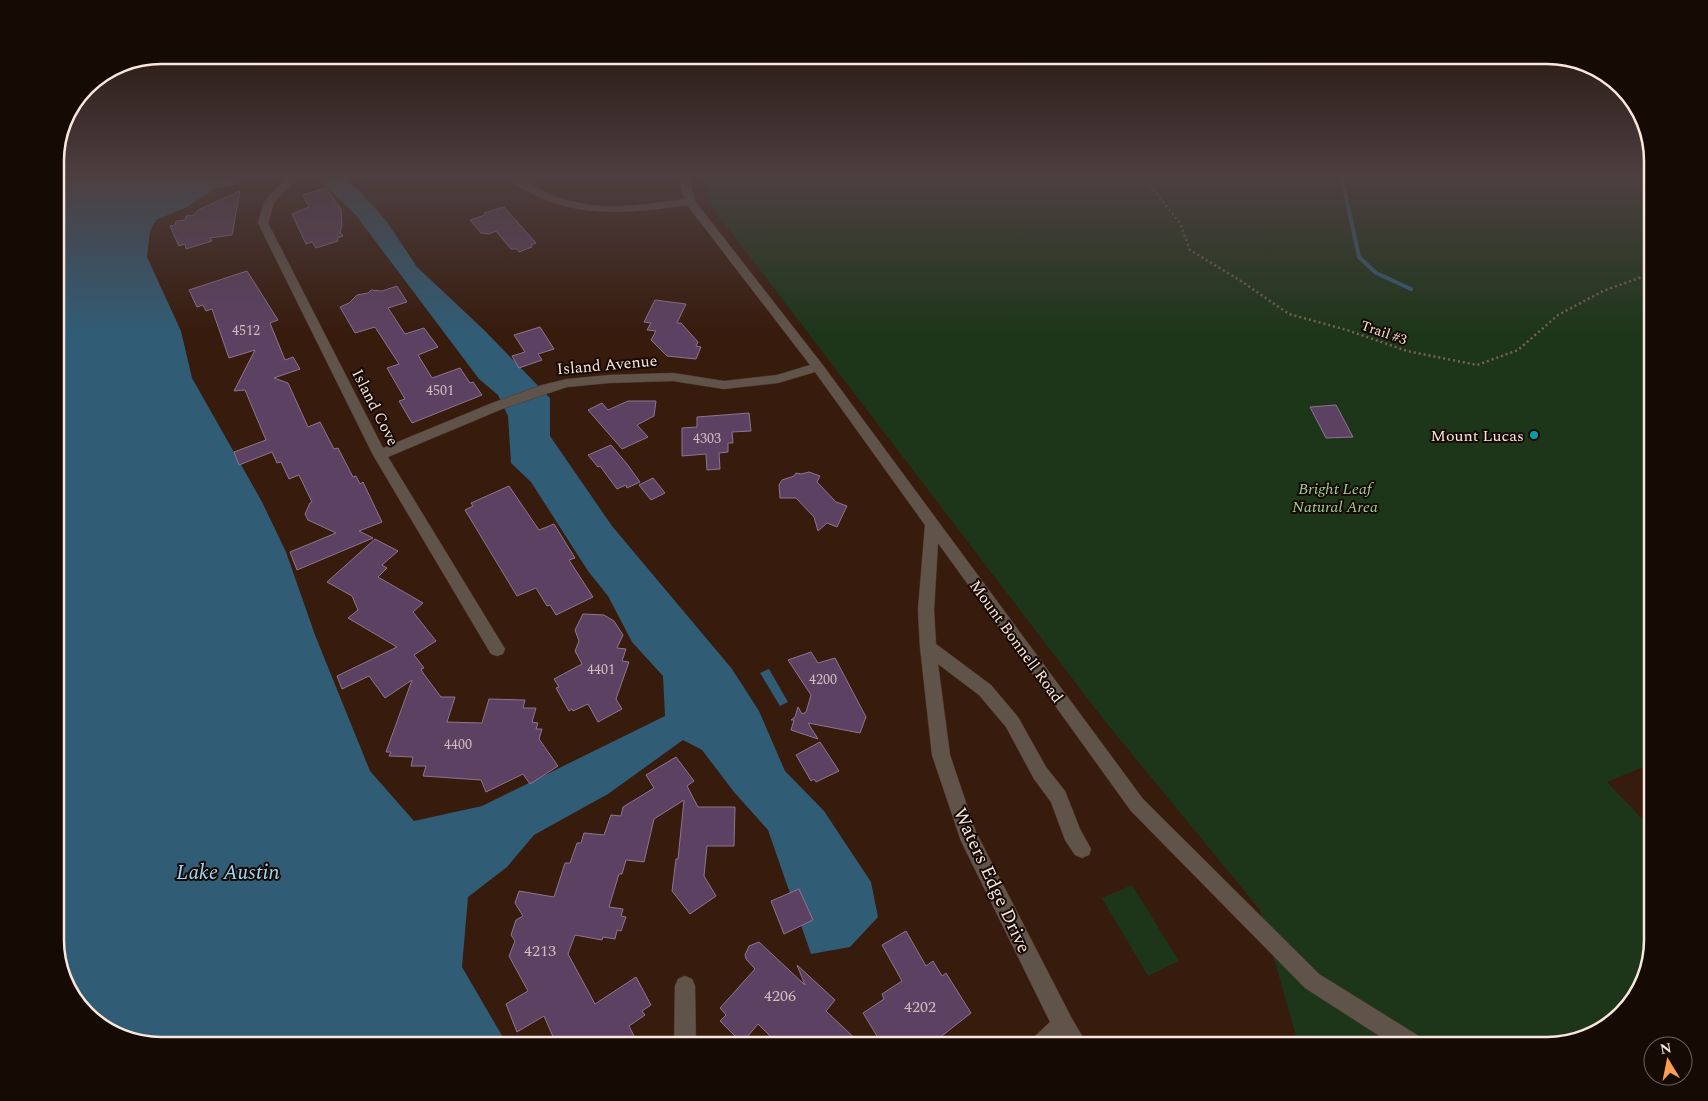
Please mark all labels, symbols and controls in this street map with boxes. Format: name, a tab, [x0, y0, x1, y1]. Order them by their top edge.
street label: Trail #3	[1358, 315, 1410, 350]
house number: 4512	[232, 320, 260, 341]
street label: Island Avenue	[556, 349, 658, 381]
street label: Island Cove	[345, 365, 405, 450]
house number: 4501	[426, 380, 454, 401]
place label: Mount Lucas	[1431, 424, 1524, 448]
house number: 4303	[693, 428, 721, 449]
marker: Mount Lucas	[1528, 429, 1540, 441]
park label: Bright Leaf Natural Area	[1292, 477, 1378, 519]
street label: Mount Bonnell Road	[963, 575, 1069, 708]
house number: 4401	[587, 659, 615, 680]
house number: 4200	[809, 669, 837, 690]
house number: 4400	[444, 734, 472, 755]
street label: Waters Edge Drive	[945, 803, 1038, 958]
water label: Lake Austin	[176, 857, 280, 889]
house number: 4213	[524, 939, 556, 963]
house number: 4206	[764, 984, 796, 1008]
house number: 4202	[904, 995, 936, 1019]
north arrow	[1643, 1036, 1693, 1086]
text: N	[1658, 1037, 1673, 1060]

